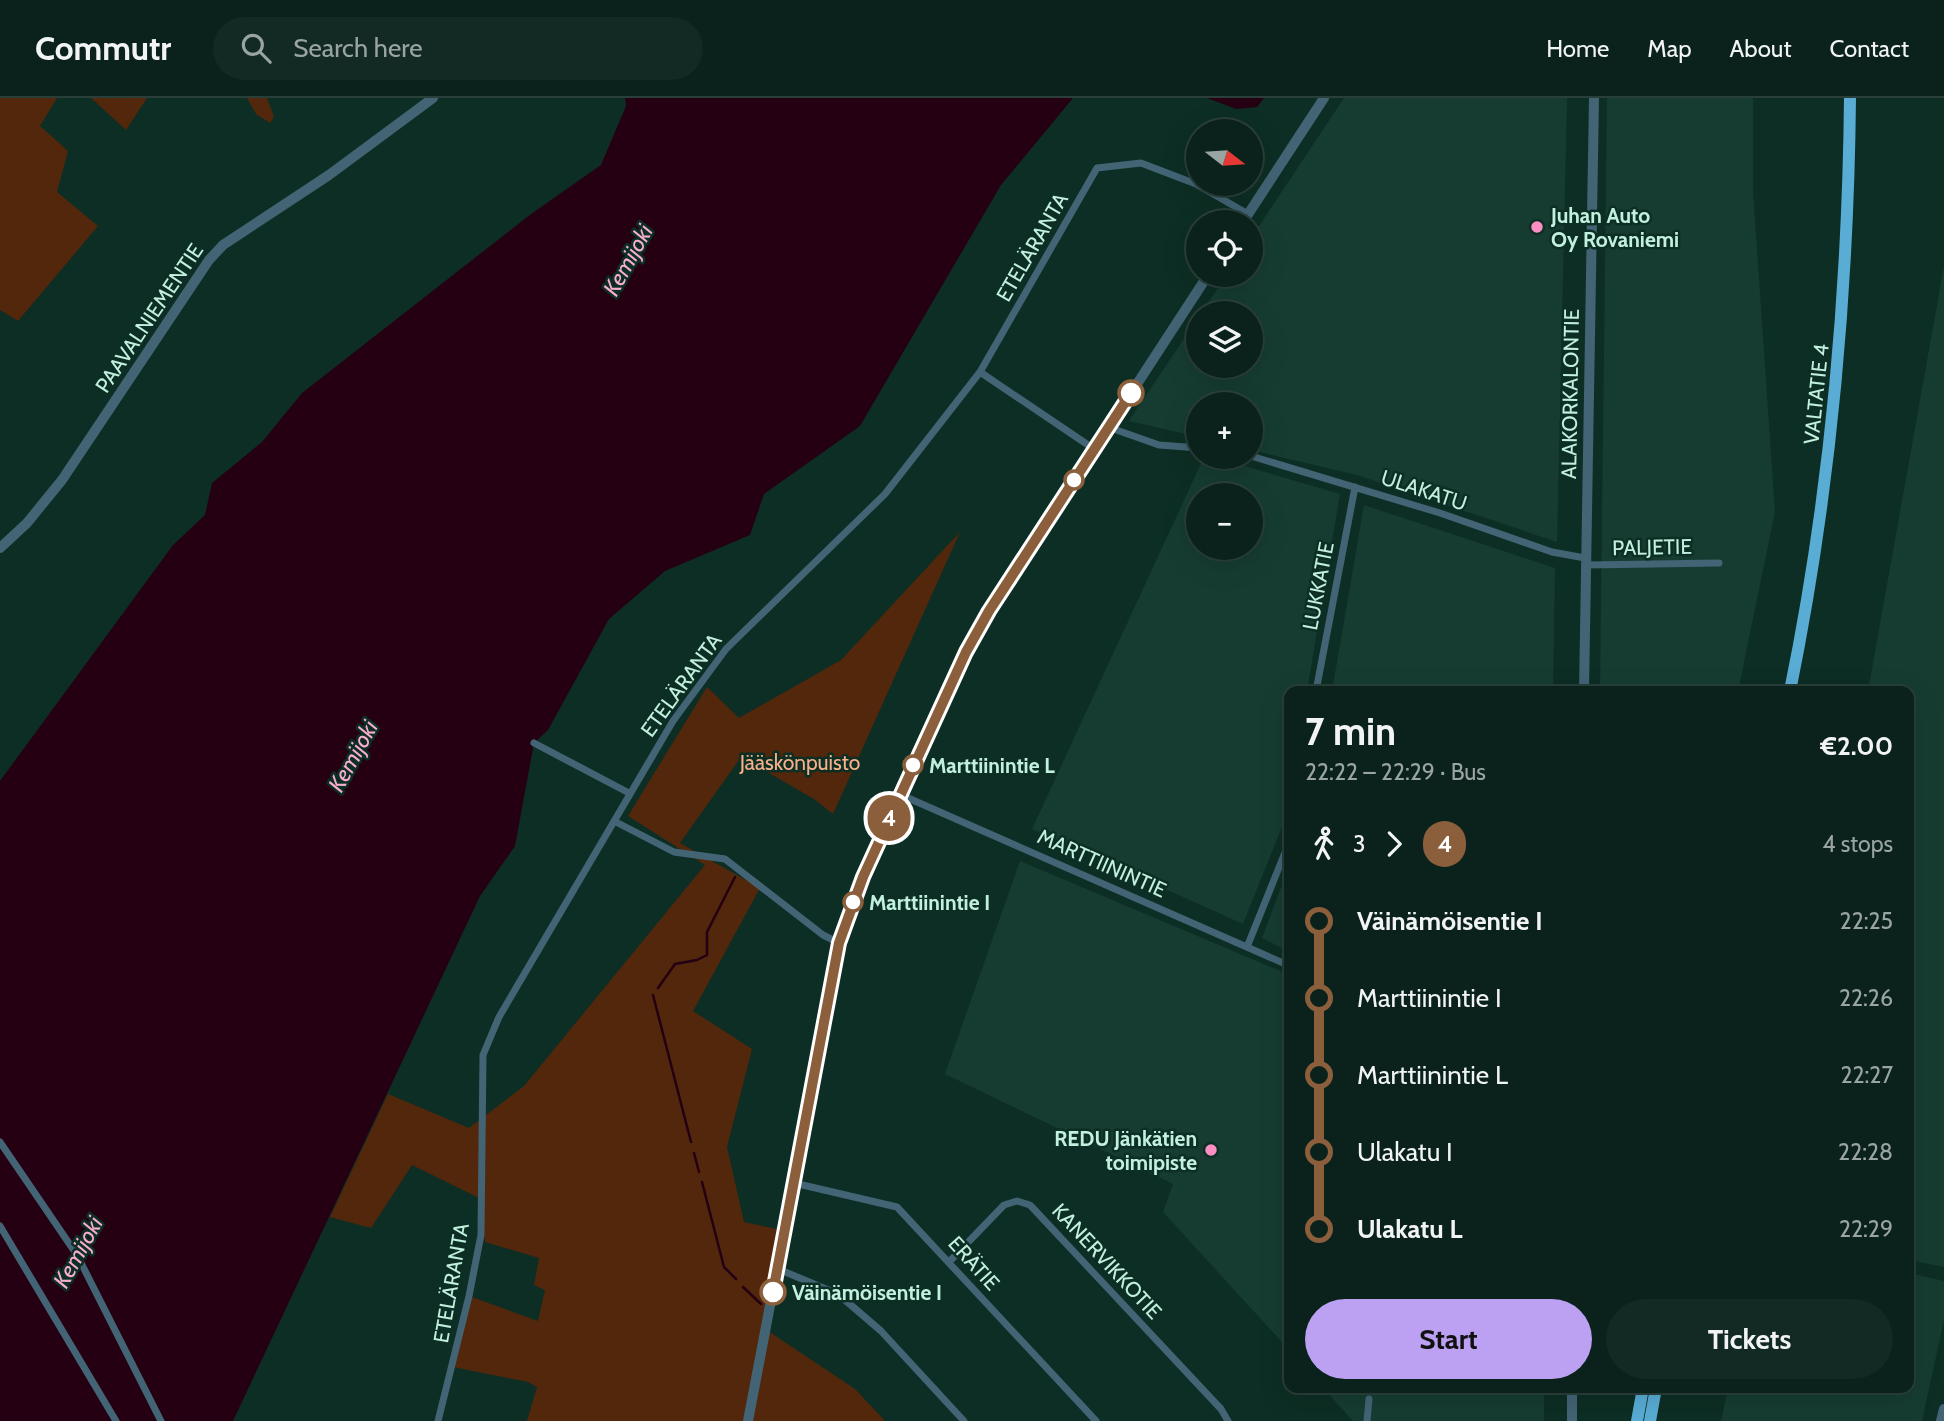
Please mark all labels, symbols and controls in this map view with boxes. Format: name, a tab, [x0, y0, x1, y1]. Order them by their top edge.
search box	[213, 17, 703, 80]
text: Commutr	[35, 28, 171, 68]
icon: search	[237, 29, 275, 67]
text: Search here	[293, 32, 422, 64]
text: Home	[1546, 34, 1609, 63]
text: Map	[1647, 34, 1692, 63]
text: About	[1730, 34, 1792, 63]
text: Contact	[1830, 34, 1909, 63]
north arrow	[1186, 119, 1264, 196]
map controls	[1186, 119, 1263, 560]
street label: ETELÄRANTA	[991, 188, 1073, 306]
place label: Juhan Auto Oy Rovaniemi	[1550, 203, 1679, 252]
button: locate	[1186, 210, 1263, 287]
water label: Kemijoki	[597, 218, 659, 301]
marker: Juhan Auto Oy Rovaniemi	[1529, 219, 1545, 235]
street label: PAAVALNIEMENTIE	[90, 239, 208, 397]
button: layers	[1186, 301, 1263, 378]
street label: ALAKORKALONTIE	[1556, 309, 1584, 479]
street label: VALTATIE 4	[1798, 343, 1834, 445]
unlabelled marker	[1118, 380, 1144, 406]
button: +	[1186, 392, 1263, 469]
street label: ULAKATU	[1378, 464, 1470, 516]
unlabelled marker	[1064, 470, 1084, 490]
button: −	[1186, 483, 1263, 560]
street label: PALJETIE	[1612, 534, 1692, 560]
street label: LUKKATIE	[1297, 540, 1339, 632]
street label: ETELÄRANTA	[635, 629, 727, 741]
text: 7 min	[1305, 708, 1396, 755]
water label: Kemijoki	[322, 714, 384, 797]
text: €2.00	[1820, 730, 1893, 762]
park label: Jääskönpuisto	[739, 750, 860, 775]
place label: Marttiinintie L	[929, 753, 1055, 778]
marker: Marttiinintie L	[903, 755, 923, 775]
text: 22:22 – 22:29 · Bus	[1305, 758, 1486, 786]
line badge: 4	[866, 795, 912, 841]
text: 4	[882, 803, 896, 832]
street label: MARTTIININTIE	[1034, 823, 1170, 903]
icon: walk	[1305, 825, 1343, 863]
icon: forward	[1375, 825, 1413, 863]
text: 4	[1437, 829, 1452, 858]
text: 3	[1353, 830, 1365, 858]
text: 4 stops	[1822, 830, 1893, 858]
place label: Marttiinintie I	[869, 890, 990, 915]
marker: Marttiinintie I	[843, 892, 863, 912]
text: Väinämöisentie I	[1357, 905, 1543, 937]
text: 22:25	[1840, 907, 1893, 935]
text: Marttiinintie I	[1357, 982, 1502, 1014]
text: 22:26	[1839, 984, 1893, 1012]
text: Marttiinintie L	[1357, 1059, 1508, 1091]
text: 22:27	[1840, 1061, 1893, 1089]
place label: REDU Jänkätien toimipiste	[1054, 1126, 1197, 1175]
text: Ulakatu I	[1357, 1136, 1453, 1168]
text: 22:28	[1838, 1138, 1893, 1166]
marker: REDU Jänkätien toimipiste	[1203, 1142, 1219, 1158]
street label: KANERVIKKOTIE	[1047, 1198, 1167, 1324]
water label: Kemijoki	[47, 1210, 109, 1293]
text: Ulakatu L	[1357, 1213, 1463, 1245]
text: 22:29	[1839, 1215, 1893, 1243]
street label: ETELÄRANTA	[428, 1221, 474, 1345]
street label: ERÄTIE	[943, 1231, 1005, 1295]
marker: Väinämöisentie I	[760, 1279, 786, 1305]
place label: Väinämöisentie I	[792, 1280, 942, 1305]
button: Start	[1305, 1299, 1592, 1379]
button: Tickets	[1606, 1299, 1893, 1379]

